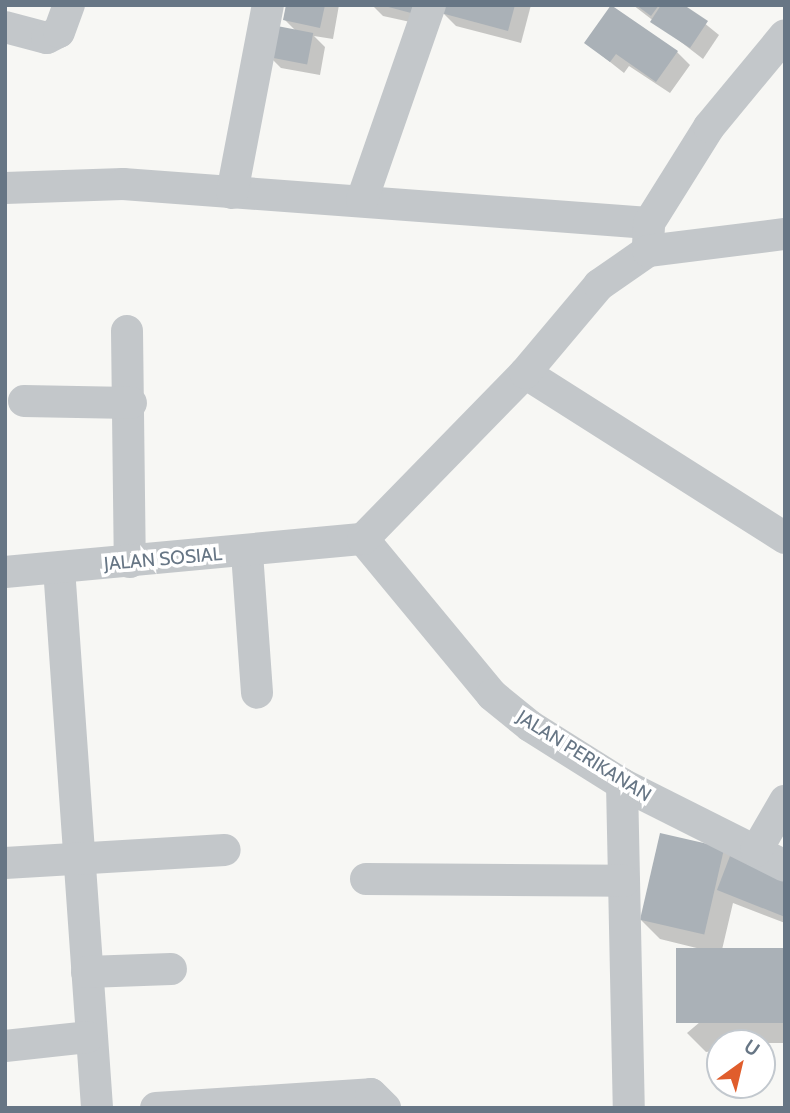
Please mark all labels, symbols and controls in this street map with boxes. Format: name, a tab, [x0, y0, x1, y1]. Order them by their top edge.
street label: JALAN SOSIAL	[103, 542, 223, 576]
street label: JALAN PERIKANAN	[513, 706, 655, 806]
north arrow	[706, 1029, 776, 1099]
text: U	[740, 1034, 764, 1061]

